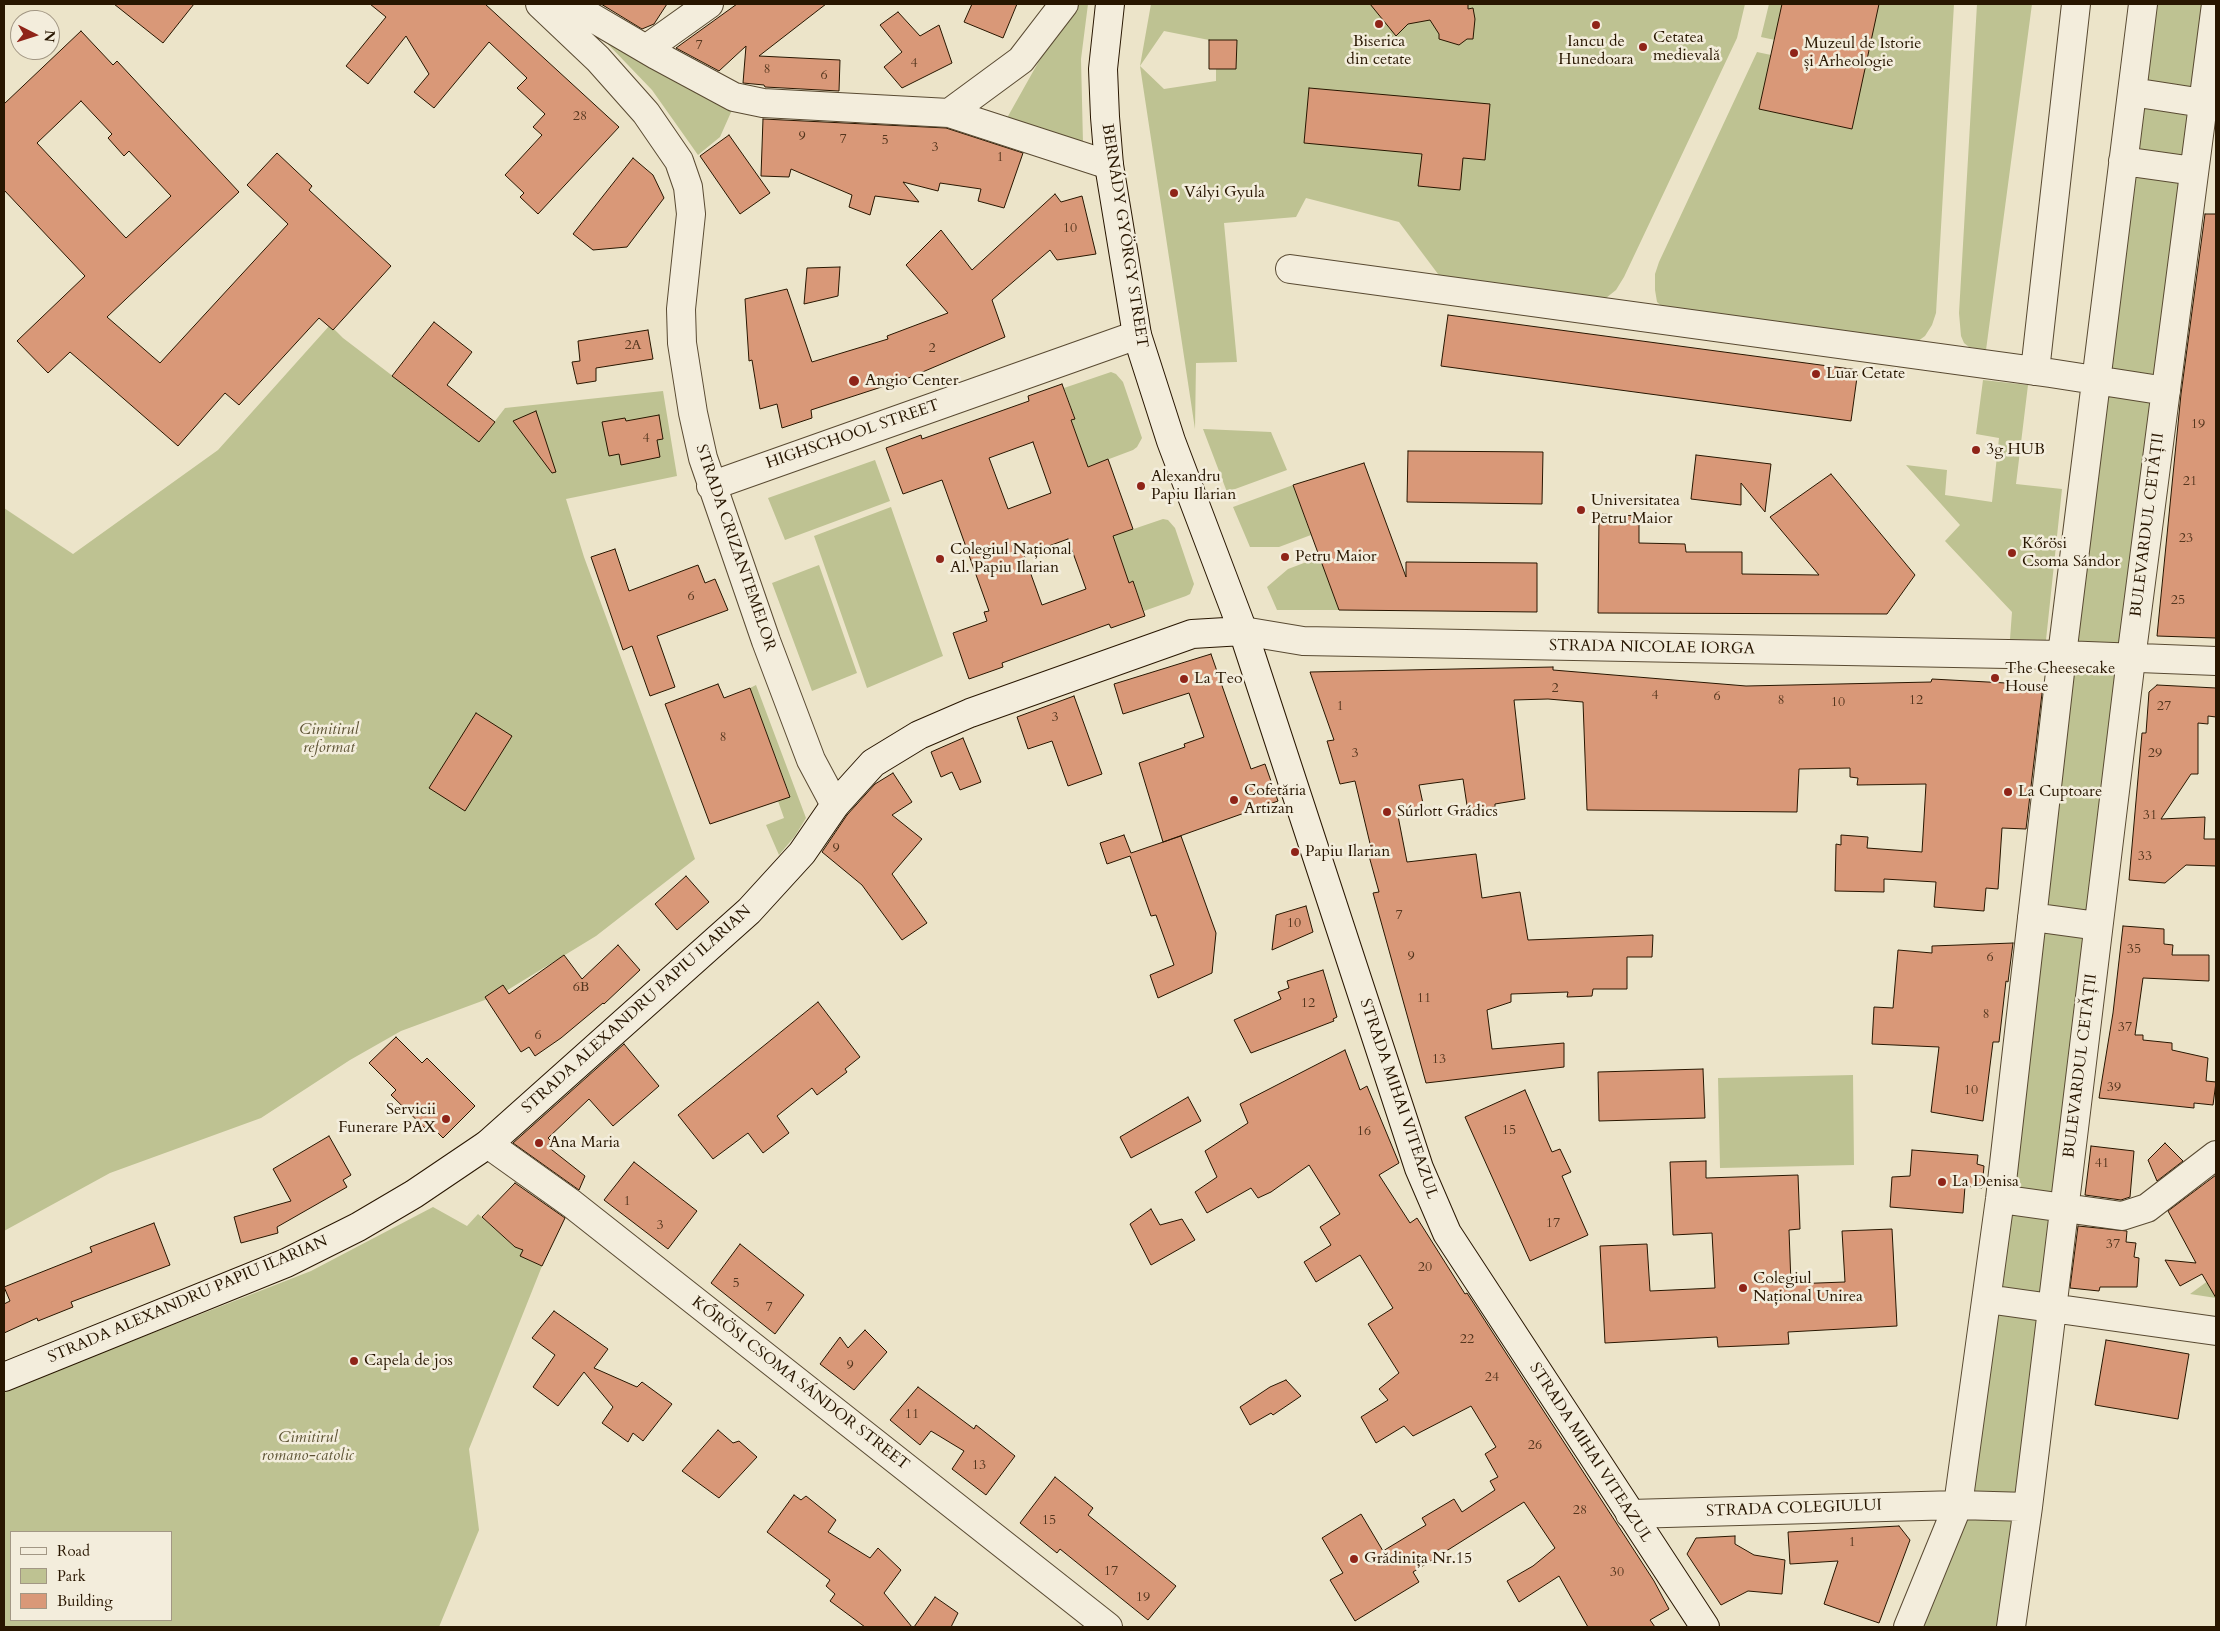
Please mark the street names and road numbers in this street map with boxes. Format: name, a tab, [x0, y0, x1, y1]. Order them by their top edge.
street label: BERNÁDY GYÖRGY STREET	[1097, 122, 1151, 350]
street label: HIGHSCHOOL STREET	[764, 396, 942, 474]
street label: BULEVARDUL CETĂȚII	[2127, 432, 2169, 618]
street label: STRADA CRIZANTEMELOR	[691, 442, 779, 654]
street label: STRADA NICOLAE IORGA	[1549, 637, 1755, 659]
street label: STRADA ALEXANDRU PAPIU ILARIAN	[518, 902, 756, 1118]
street label: BULEVARDUL CETĂȚII	[2060, 973, 2102, 1159]
street label: STRADA MIHAI VITEAZUL	[1355, 996, 1441, 1202]
street label: STRADA ALEXANDRU PAPIU ILARIAN	[45, 1232, 331, 1368]
street label: KŐRÖSI CSOMA SÁNDOR STREET	[687, 1293, 913, 1475]
street label: STRADA MIHAI VITEAZUL	[1525, 1360, 1655, 1546]
street label: STRADA COLEGIULUI	[1706, 1496, 1882, 1522]

